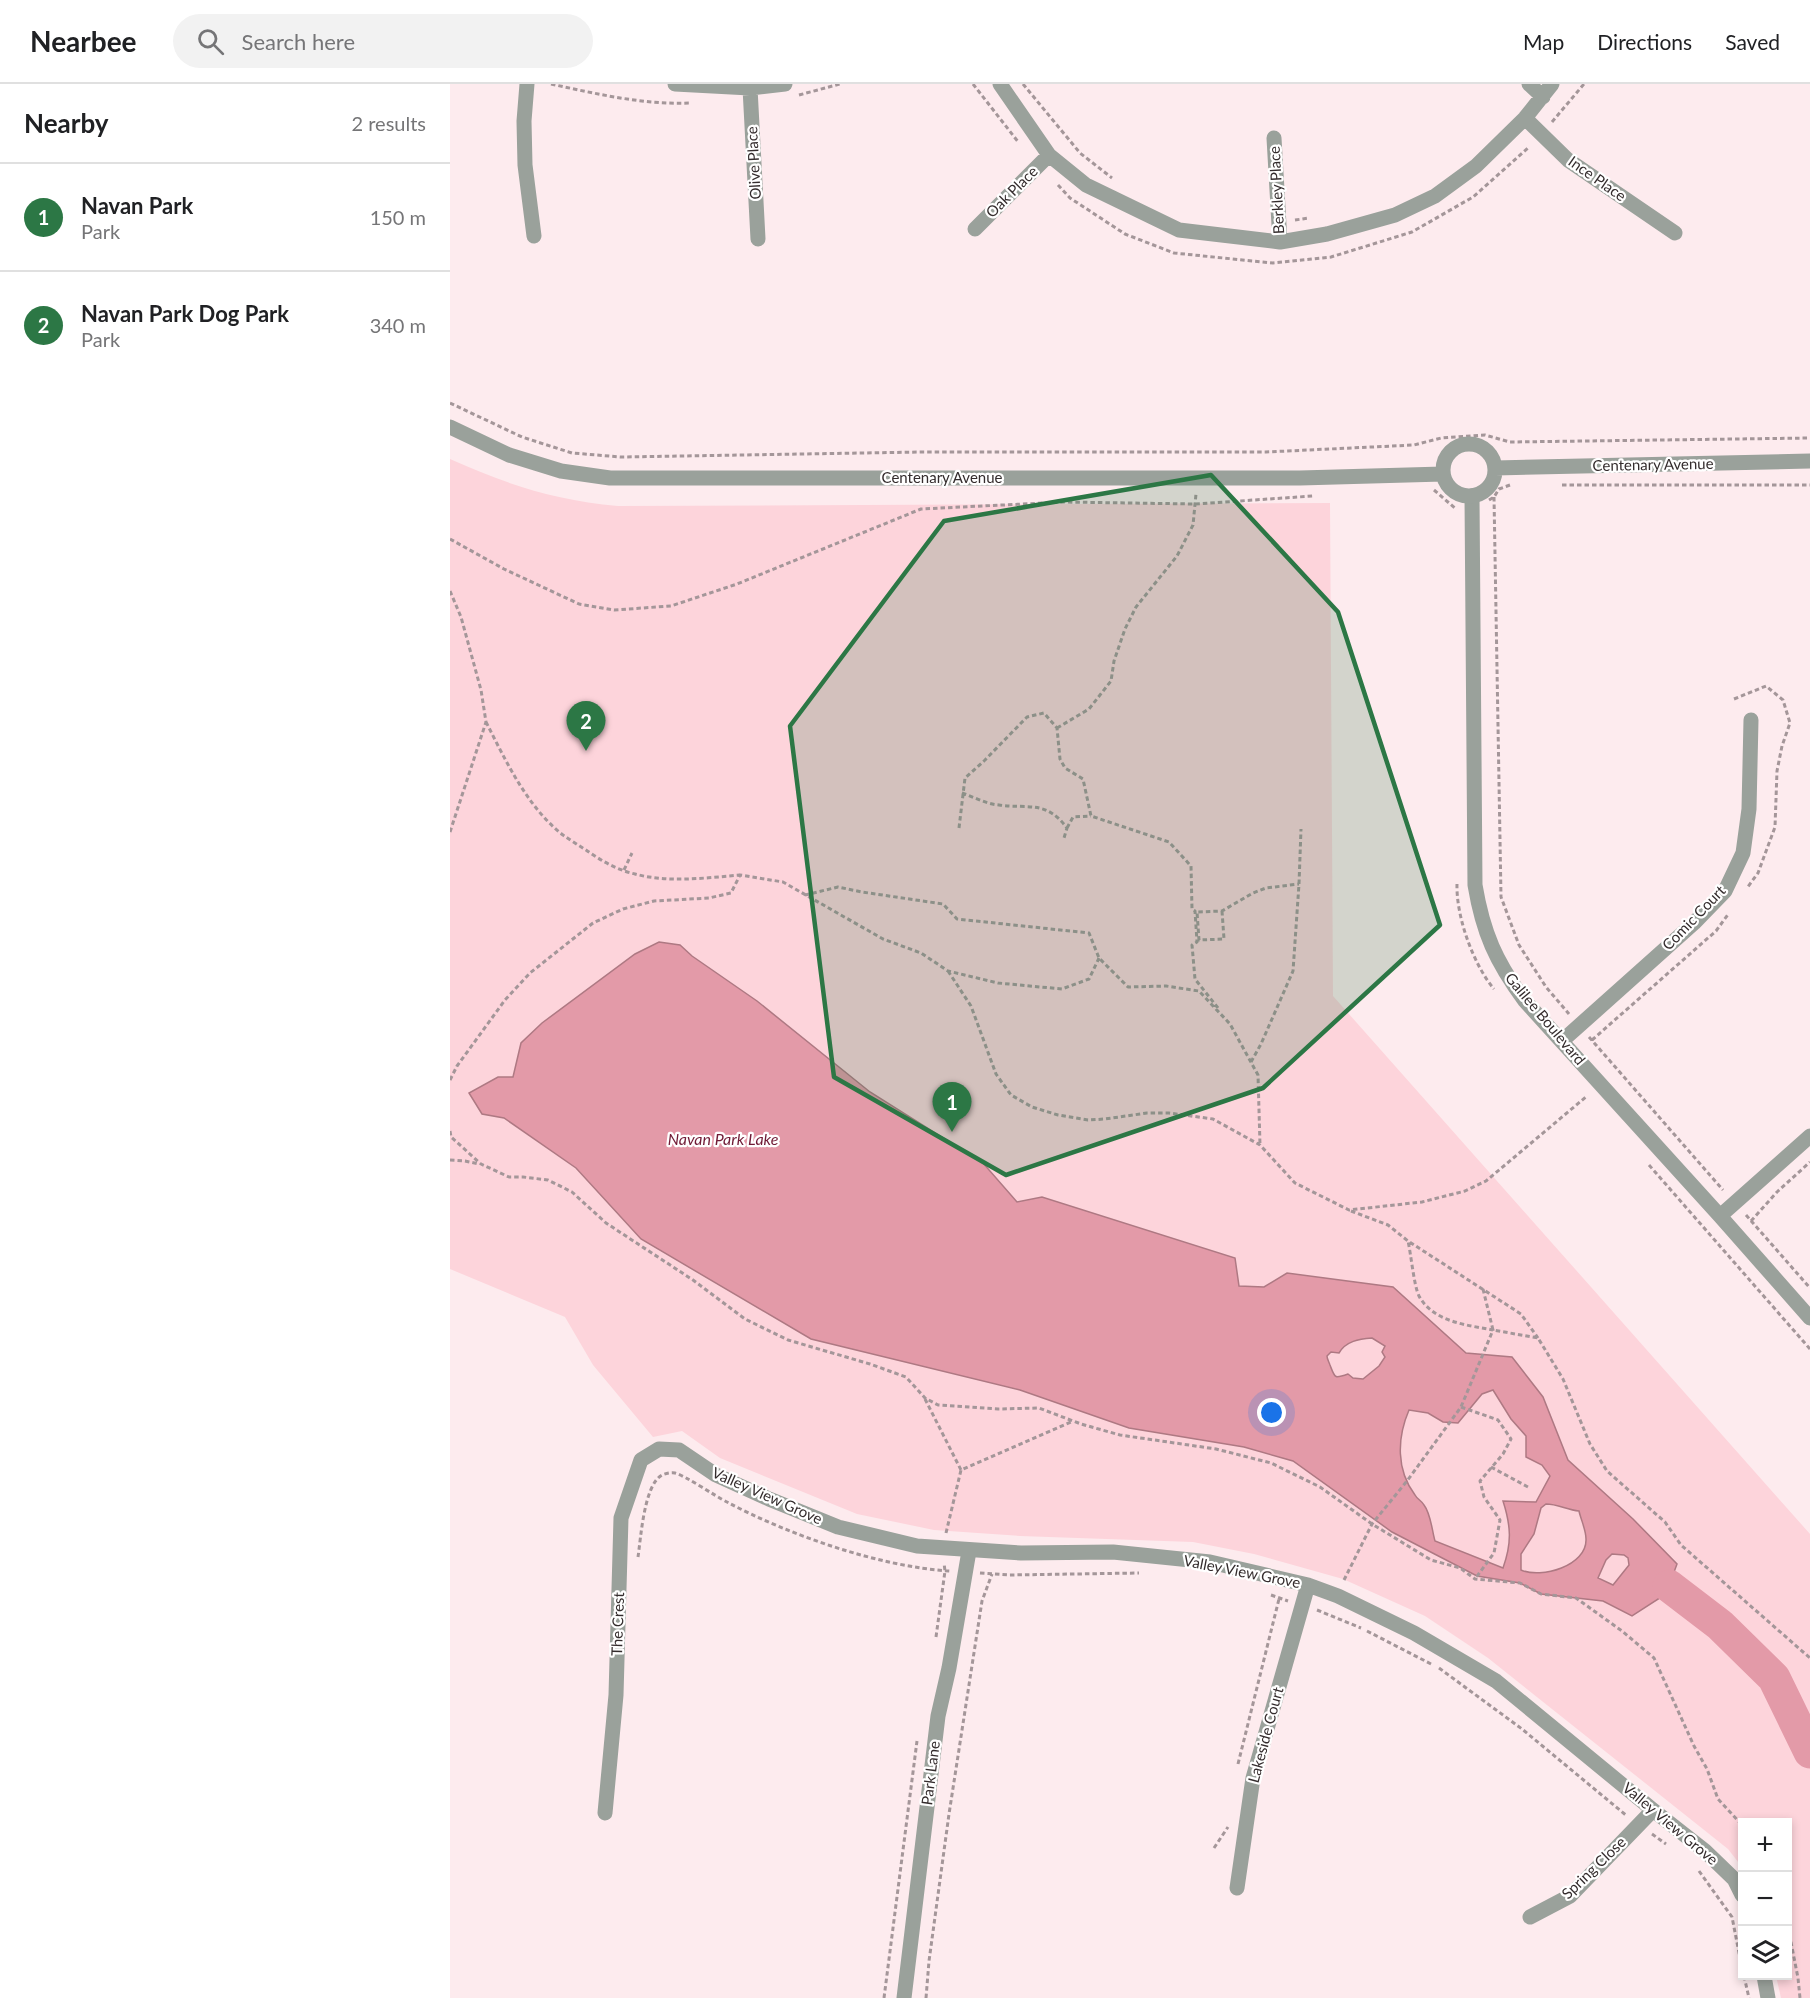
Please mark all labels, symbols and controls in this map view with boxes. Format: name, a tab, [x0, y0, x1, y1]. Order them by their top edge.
search box	[173, 14, 593, 68]
text: Nearbee	[30, 24, 137, 58]
icon: search	[194, 25, 227, 58]
text: Search here	[242, 28, 355, 55]
text: Map	[1523, 29, 1564, 54]
text: Directions	[1597, 29, 1692, 54]
text: Saved	[1725, 29, 1780, 54]
text: Nearby	[24, 107, 109, 139]
text: 2 results	[351, 111, 426, 135]
street label: Olive Place	[742, 126, 764, 200]
street label: Berkley Place	[1265, 146, 1287, 234]
street label: Ince Place	[1565, 152, 1630, 205]
street label: Oak Place	[982, 162, 1041, 221]
text: Navan Park	[81, 192, 193, 219]
text: 1	[38, 205, 49, 229]
text: 150 m	[370, 205, 426, 229]
text: Park	[81, 219, 120, 243]
text: Navan Park Dog Park	[81, 300, 289, 327]
text: 2	[38, 313, 49, 337]
text: 340 m	[370, 313, 426, 337]
text: Park	[81, 327, 120, 351]
street label: Centenary Avenue	[1592, 454, 1714, 474]
street label: Centenary Avenue	[882, 468, 1003, 486]
pin: 2	[566, 702, 606, 751]
street label: Comic Court	[1658, 881, 1729, 953]
street label: Galilee Boulevard	[1502, 968, 1590, 1068]
pin: 1	[932, 1082, 972, 1132]
water label: Navan Park Lake	[668, 1129, 779, 1148]
your location	[1257, 1398, 1286, 1427]
street label: Valley View Grove	[710, 1463, 825, 1527]
street label: Valley View Grove	[1182, 1551, 1302, 1591]
street label: The Crest	[607, 1591, 627, 1656]
street label: Lakeside Court	[1244, 1684, 1287, 1784]
street label: Park Lane	[917, 1740, 943, 1806]
street label: Valley View Grove	[1619, 1778, 1722, 1868]
map controls	[1738, 1818, 1792, 1980]
button: +	[1738, 1818, 1792, 1872]
street label: Spring Close	[1558, 1832, 1629, 1902]
button: −	[1738, 1872, 1792, 1926]
button: layers	[1738, 1926, 1792, 1980]

